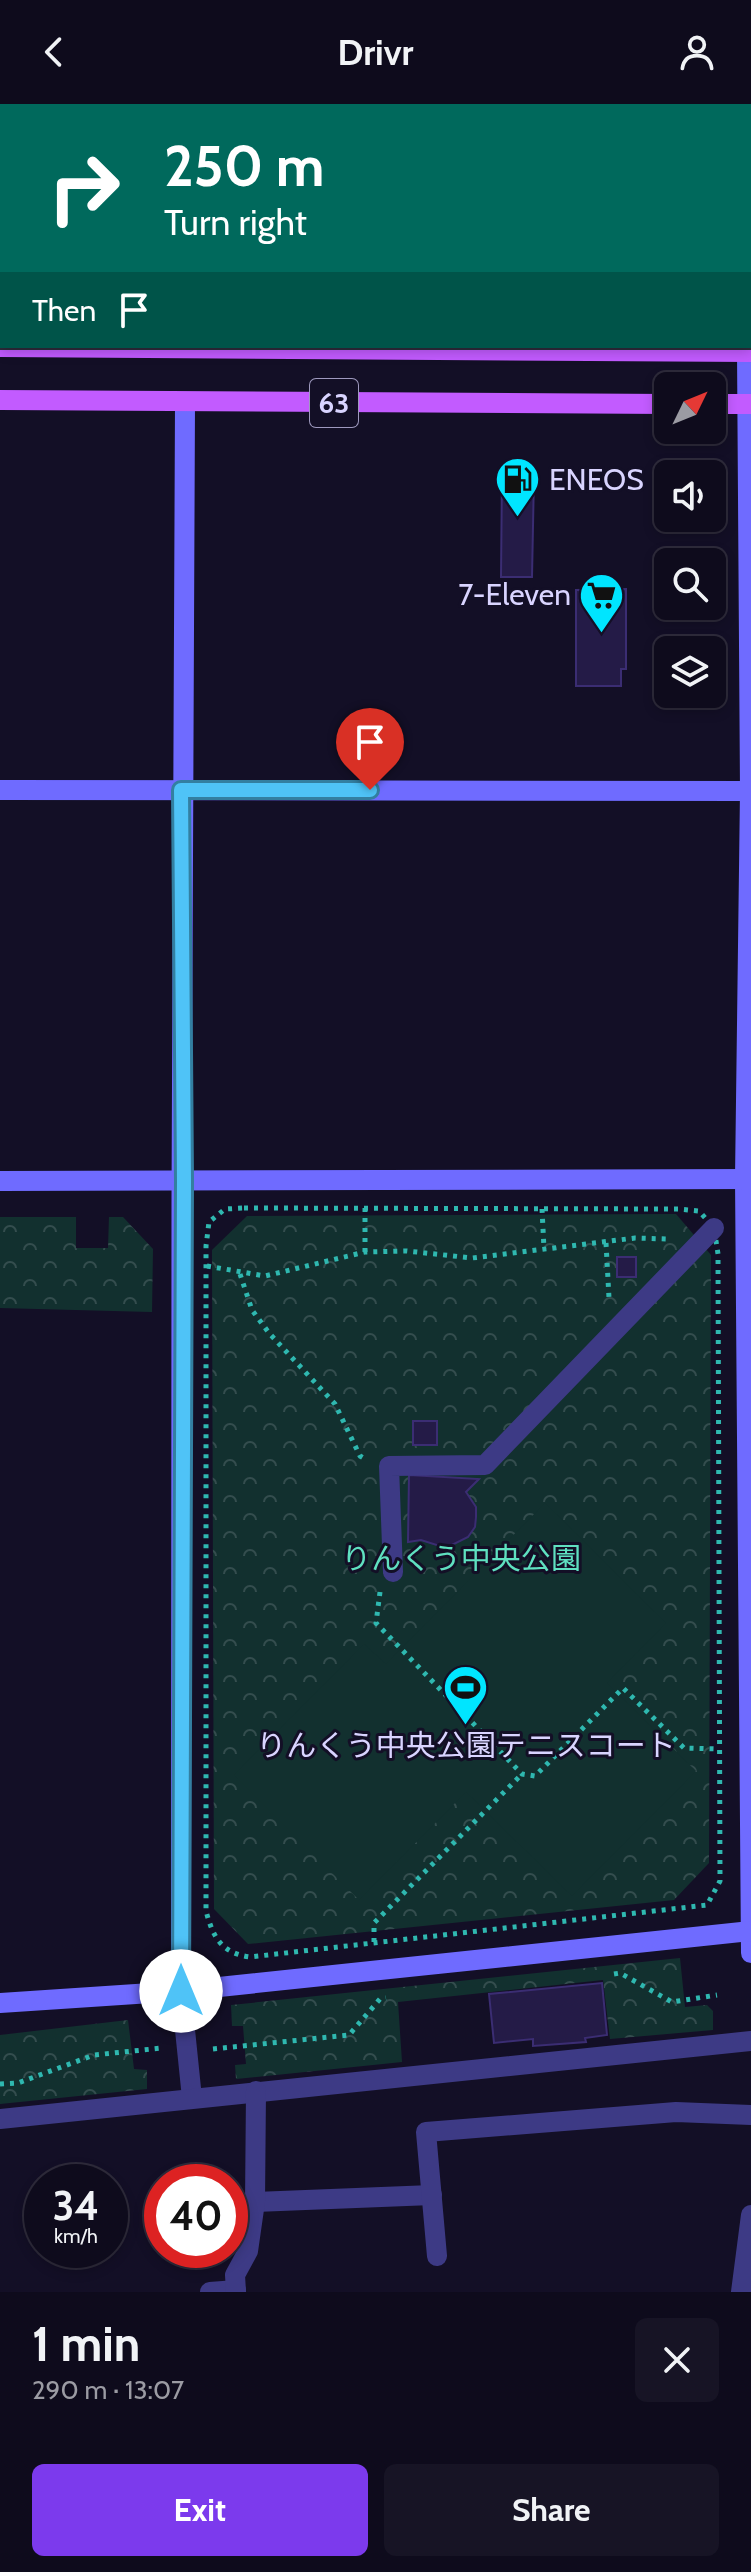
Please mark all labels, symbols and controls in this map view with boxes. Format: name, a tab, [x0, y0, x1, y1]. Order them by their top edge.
icon: back	[32, 30, 76, 74]
text: Drivr	[338, 30, 413, 74]
icon: person	[675, 30, 719, 74]
text: 250 m	[164, 132, 325, 200]
icon: right	[32, 136, 136, 240]
text: Turn right	[164, 200, 307, 244]
icon: arrive	[112, 288, 156, 332]
text: Then	[32, 292, 96, 329]
north arrow	[654, 372, 726, 444]
map controls	[654, 372, 726, 708]
road number: 63	[310, 379, 358, 427]
fuel station icon: ENEOS	[494, 456, 542, 519]
button: sound	[654, 460, 726, 532]
place label: ENEOS	[549, 461, 644, 498]
button: search	[654, 548, 726, 620]
supermarket icon: 7-Eleven	[578, 571, 626, 634]
place label: 7-Eleven	[458, 576, 571, 613]
button: layers	[654, 636, 726, 708]
pin	[336, 708, 404, 790]
icon: arrive	[348, 720, 392, 764]
park label: りんくう中央公園	[341, 1540, 581, 1577]
sports icon: りんくう中央公園テニスコート	[442, 1664, 490, 1727]
place label: りんくう中央公園テニスコート	[256, 1727, 676, 1764]
position arrow	[139, 1949, 223, 2033]
speed limit sign: 40	[144, 2164, 248, 2268]
text: 34	[53, 2181, 99, 2230]
text: km/h	[54, 2224, 98, 2248]
text: 1 min	[32, 2315, 140, 2373]
button: close	[635, 2318, 719, 2402]
text: 290 m · 13:07	[32, 2374, 184, 2406]
button: Exit	[32, 2464, 368, 2556]
button: Share	[384, 2464, 719, 2556]

